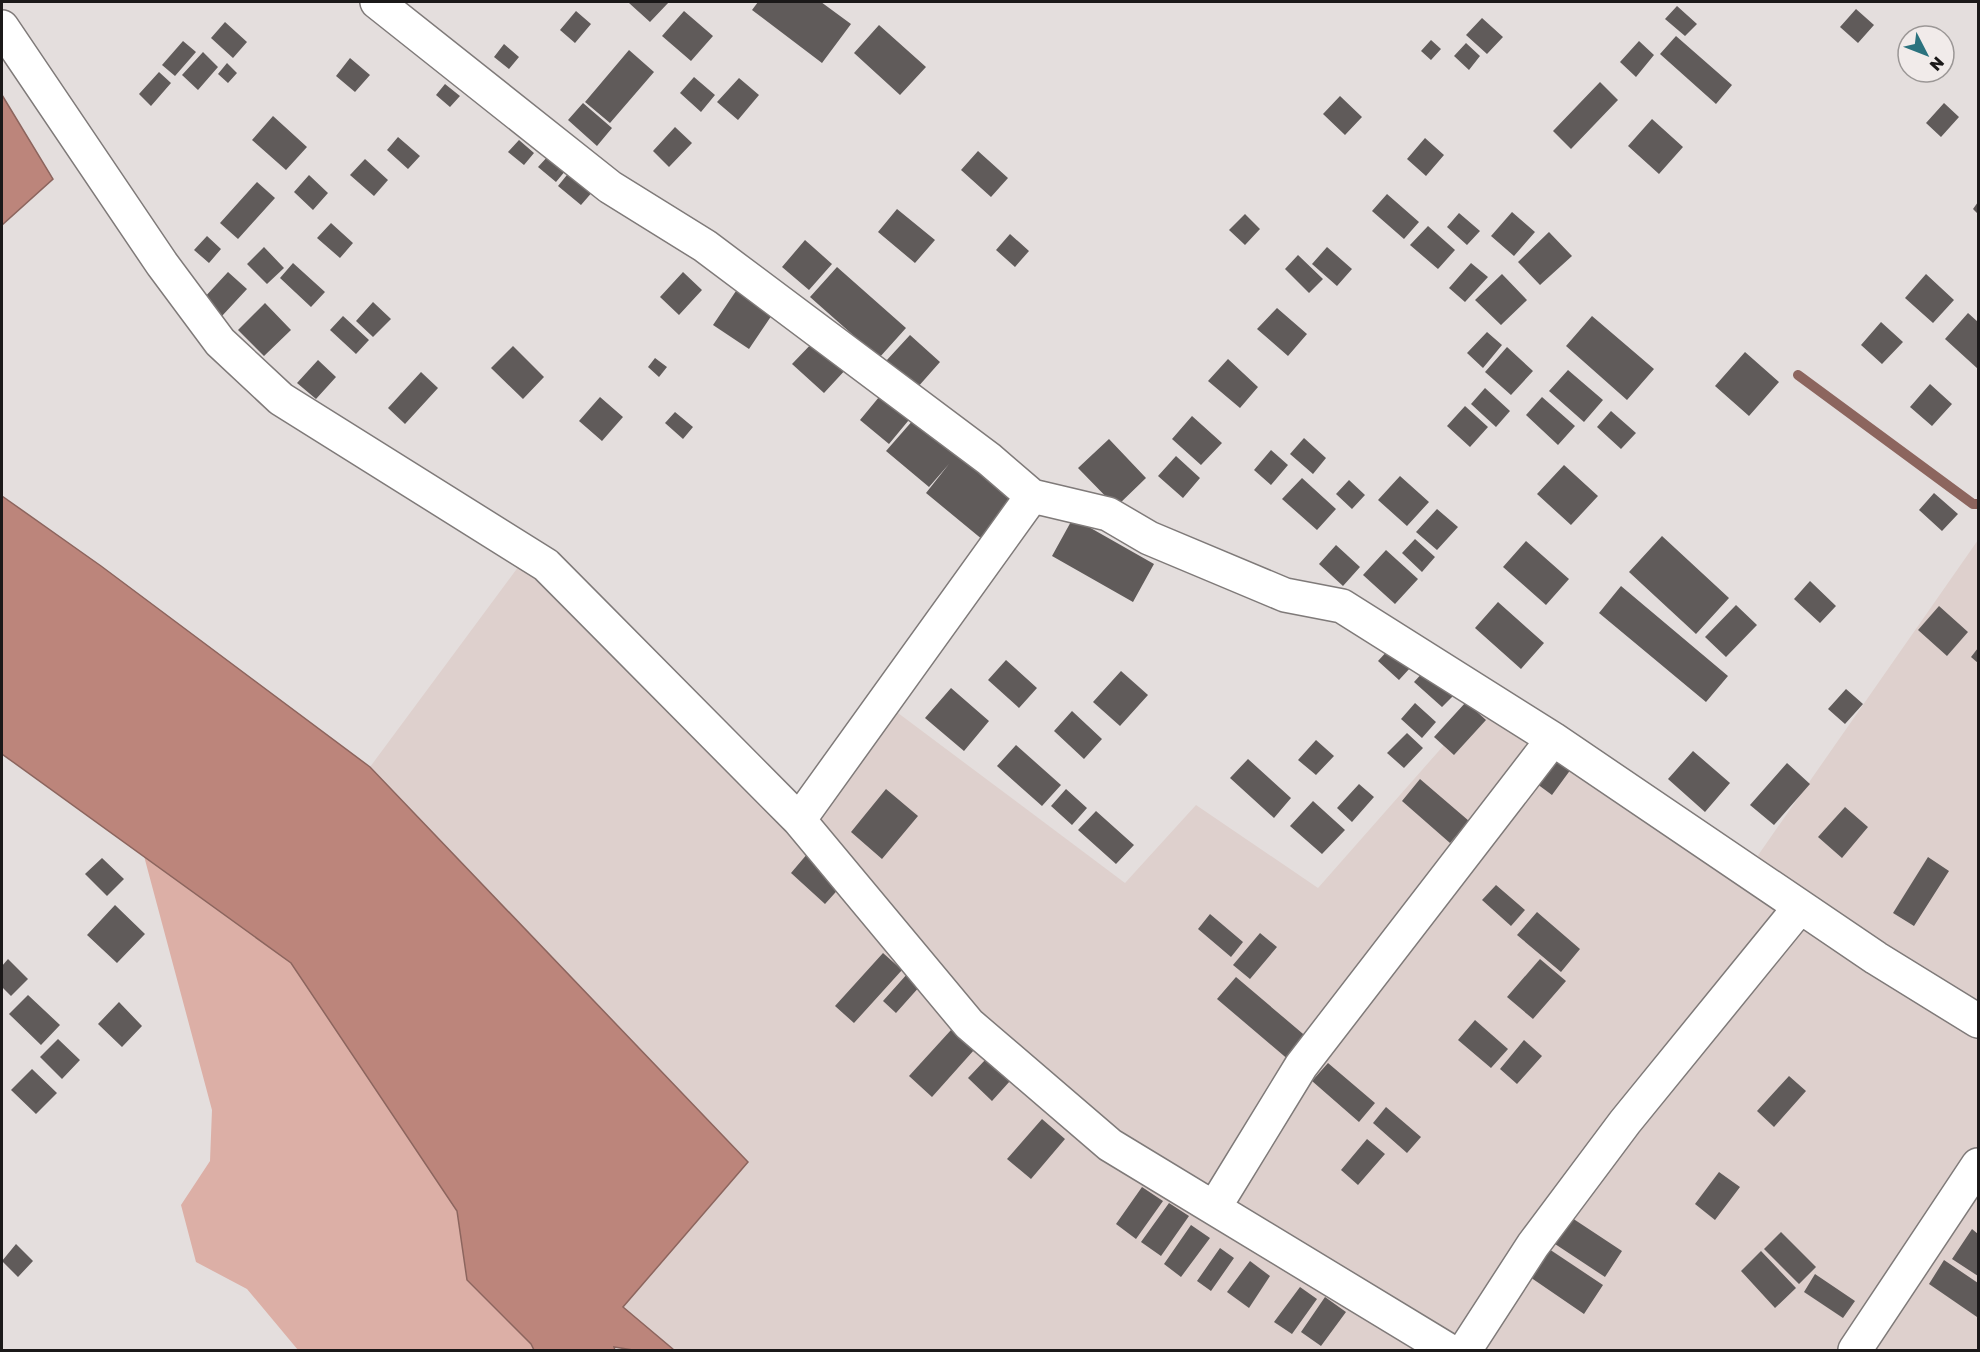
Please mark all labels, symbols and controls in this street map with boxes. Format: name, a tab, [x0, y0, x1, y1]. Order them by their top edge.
north arrow	[1896, 24, 1956, 84]
text: N	[1926, 53, 1949, 75]

